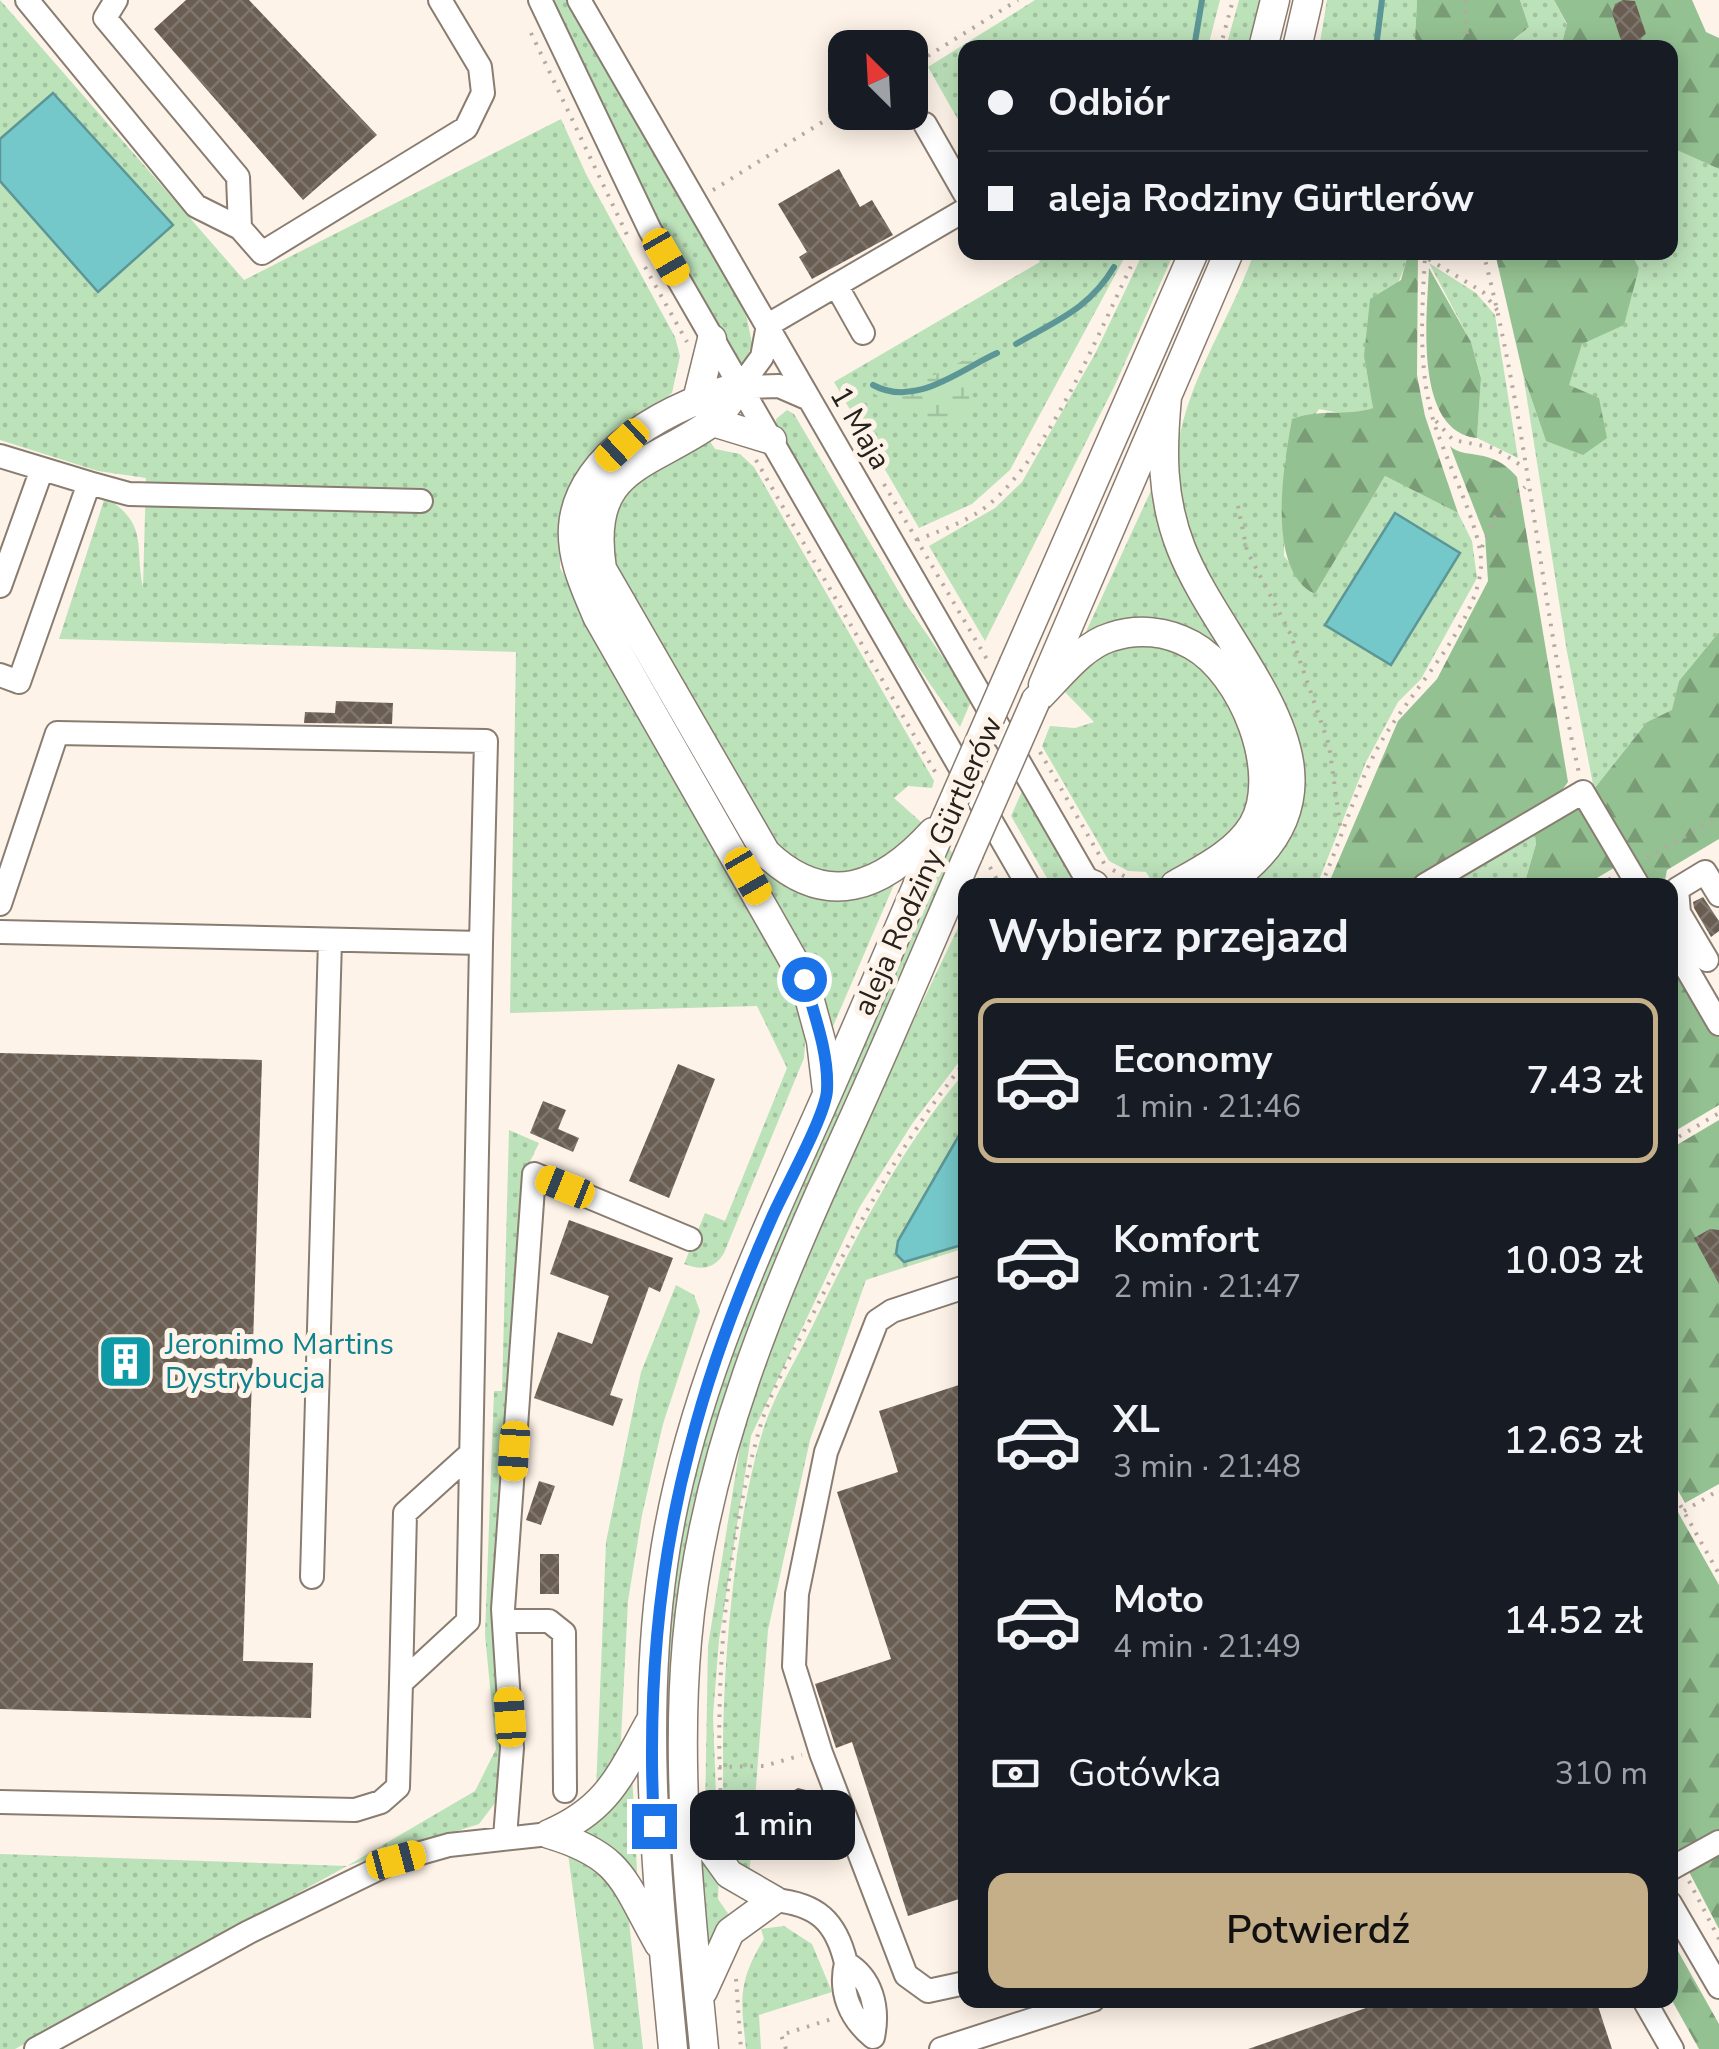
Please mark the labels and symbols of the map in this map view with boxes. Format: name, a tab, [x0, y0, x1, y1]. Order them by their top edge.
north arrow	[828, 30, 928, 130]
car	[638, 224, 694, 290]
street label: 1 Maja	[820, 379, 900, 477]
car	[590, 414, 654, 476]
street label: aleja Rodziny Gürtlerów	[843, 710, 1013, 1022]
car	[720, 843, 776, 909]
route start	[782, 957, 827, 1002]
car	[532, 1162, 598, 1212]
place label: Jeronimo Martins Dystrybucja	[164, 1324, 394, 1399]
building icon: Jeronimo Martins Dystrybucja	[96, 1331, 156, 1391]
car	[497, 1420, 531, 1482]
car	[493, 1686, 527, 1748]
callout: 1 min	[689, 1791, 854, 1861]
route end	[632, 1804, 677, 1849]
car	[363, 1838, 429, 1882]

